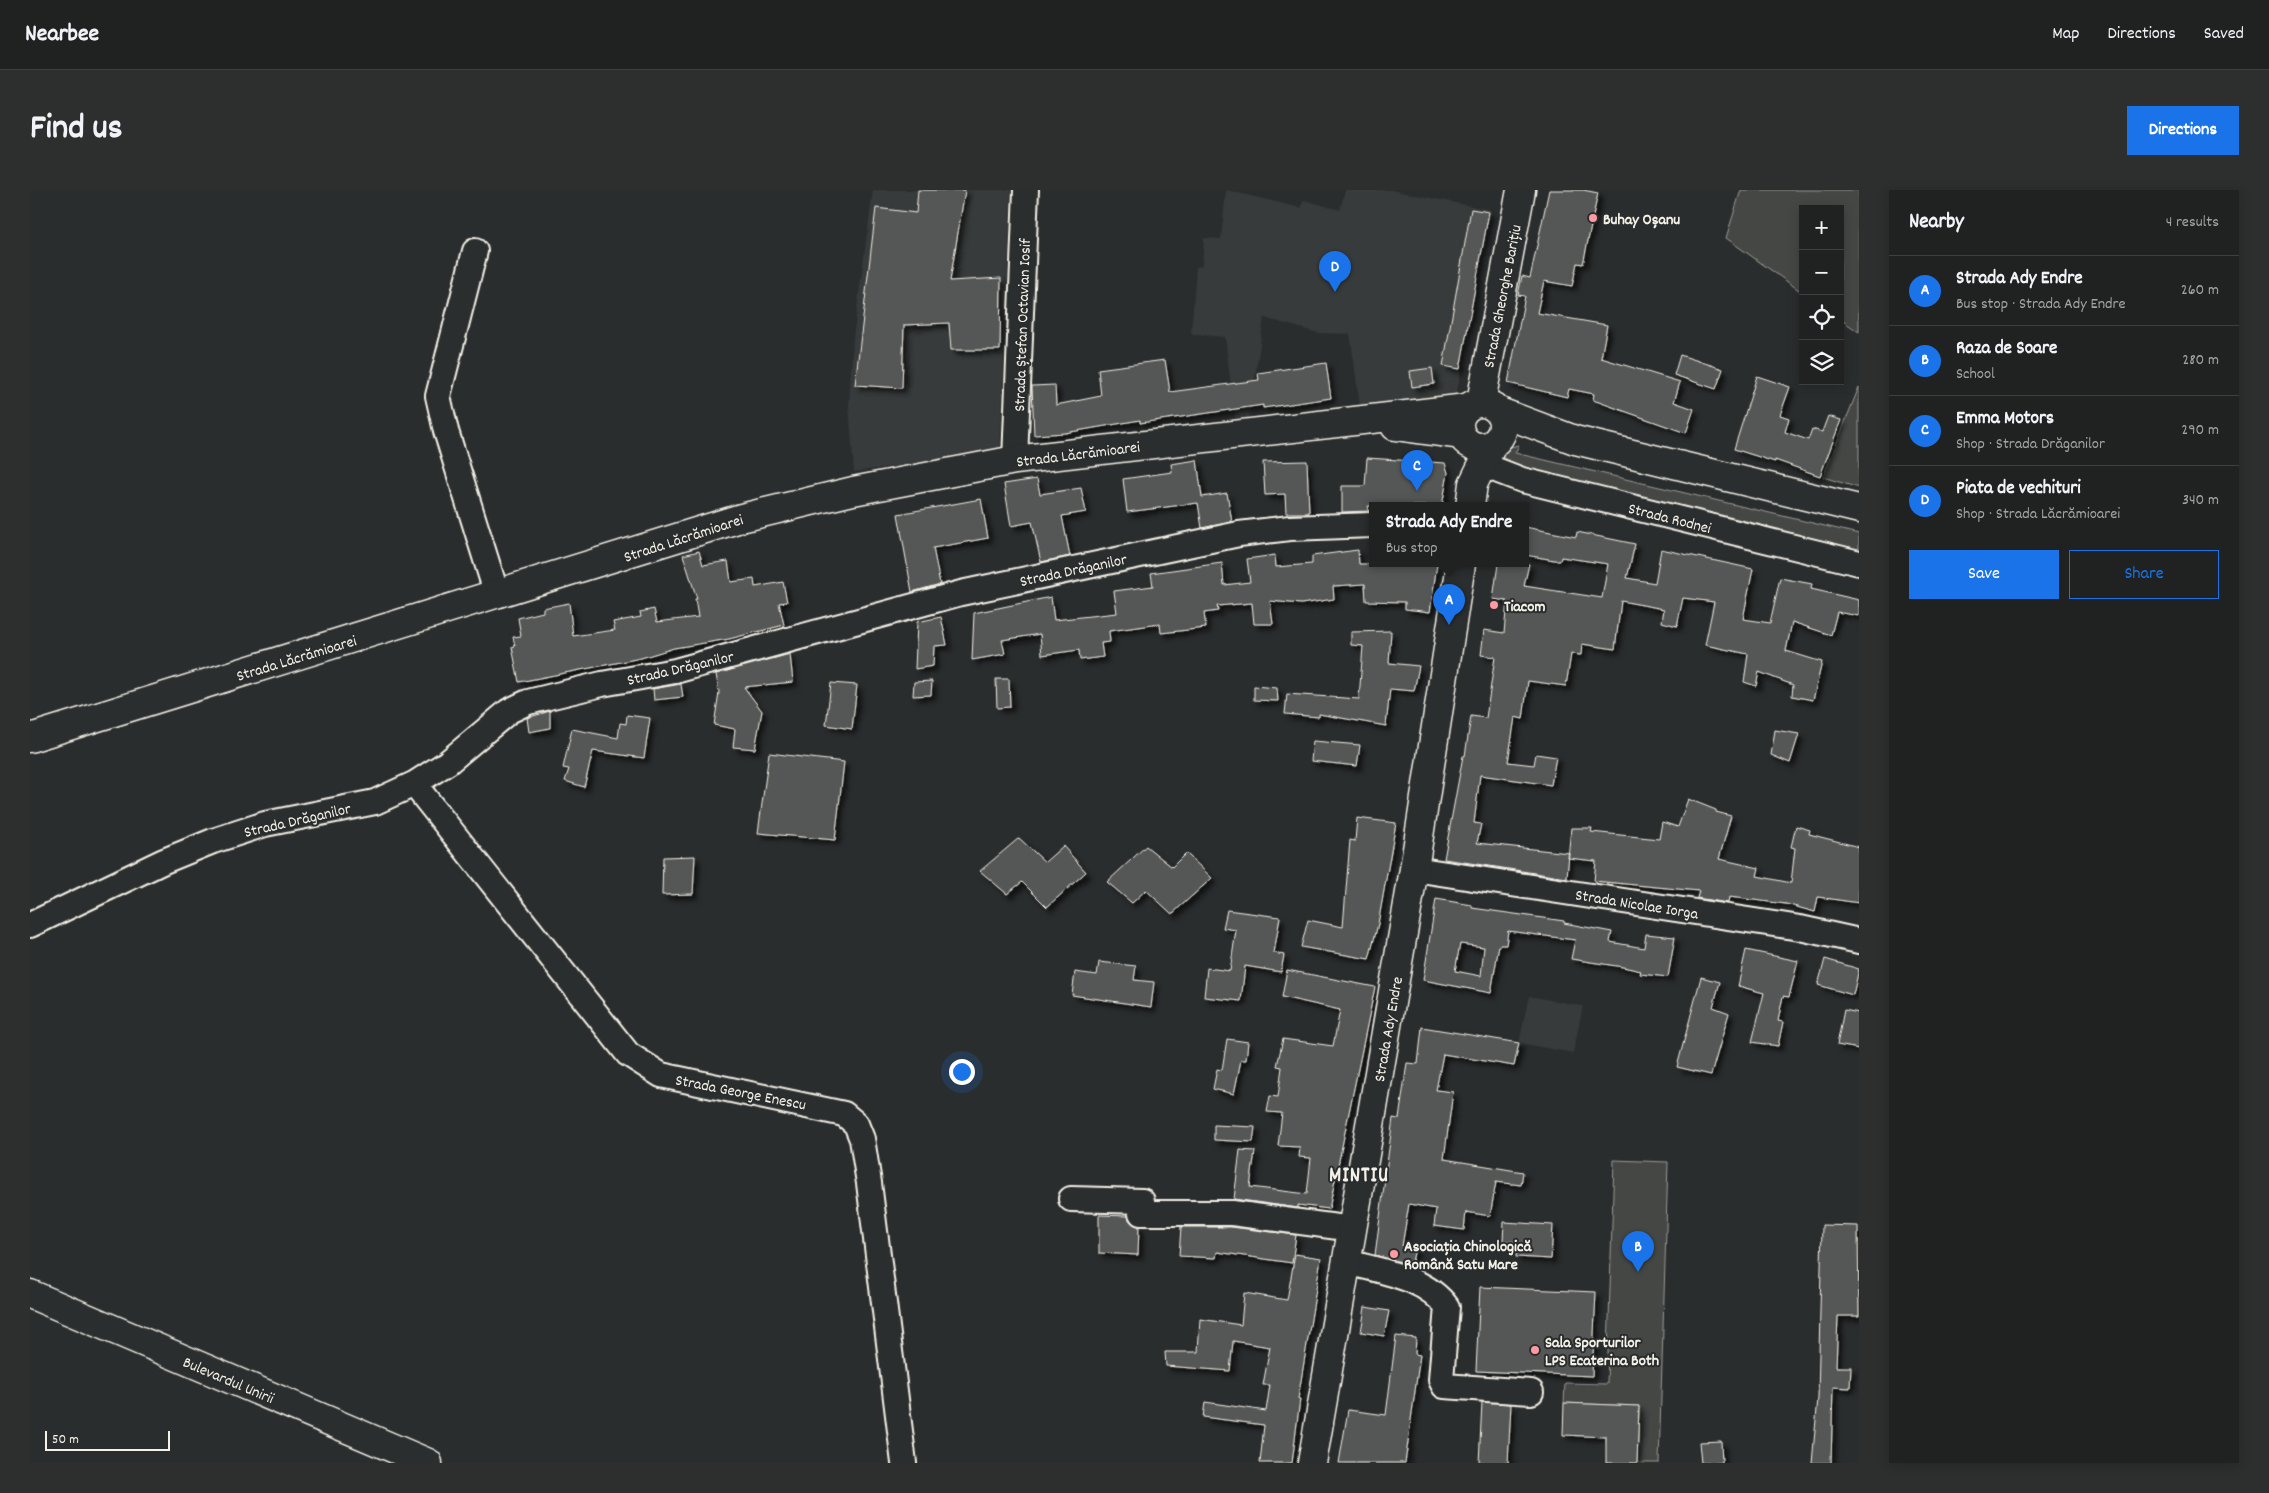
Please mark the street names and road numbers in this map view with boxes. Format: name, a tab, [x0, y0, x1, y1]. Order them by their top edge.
street label: Strada Gheorghe Barițiu	[1478, 223, 1529, 370]
street label: Strada Ștefan Octavian Iosif	[1009, 238, 1038, 412]
street label: Strada Lăcrămioarei	[1015, 436, 1142, 474]
street label: Strada Rodnei	[1625, 498, 1713, 541]
street label: Strada Lăcrămioarei	[621, 509, 747, 570]
street label: Strada Drăganilor	[1018, 549, 1129, 594]
street label: Strada Lăcrămioarei	[234, 630, 360, 689]
street label: Strada Drăganilor	[625, 646, 736, 693]
street label: Strada Drăganilor	[242, 798, 353, 845]
street label: Strada Nicolae Iorga	[1574, 884, 1700, 927]
street label: Strada Ady Endre	[1369, 975, 1410, 1084]
street label: Strada George Enescu	[673, 1070, 808, 1117]
street label: Bulevardul Unirii	[179, 1352, 277, 1411]

